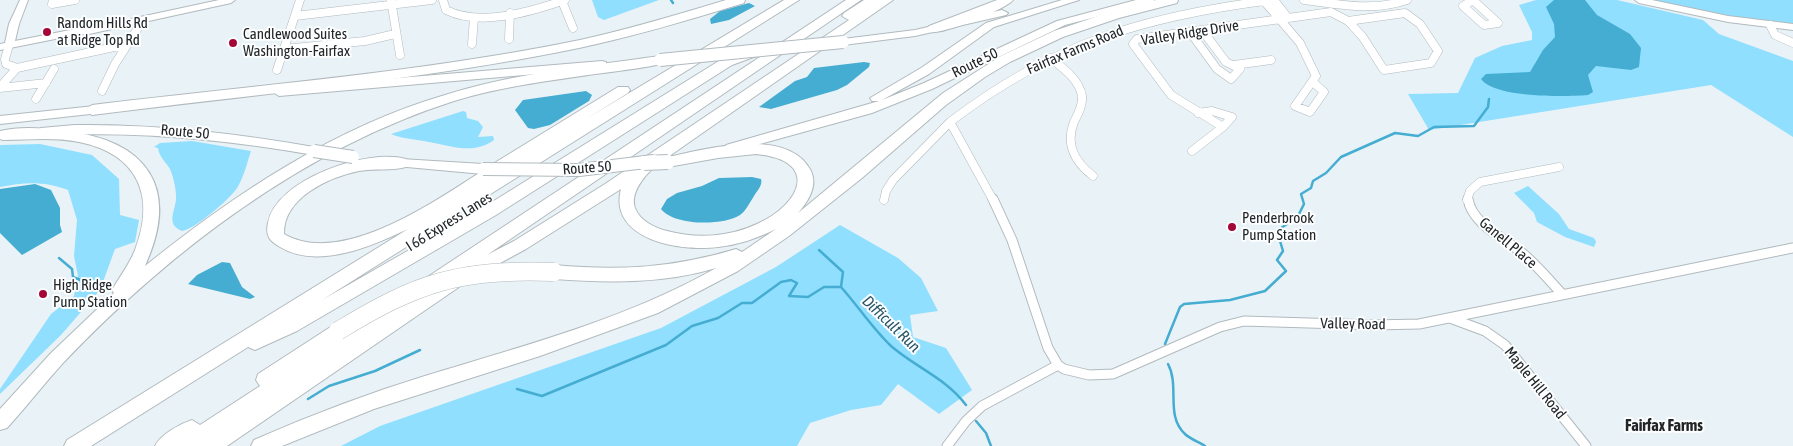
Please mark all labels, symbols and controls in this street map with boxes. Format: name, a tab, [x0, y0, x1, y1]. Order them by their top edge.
place label: Random Hills Rd at Ridge Top Rd	[57, 14, 148, 49]
street label: Valley Ridge Drive	[1140, 16, 1240, 50]
street label: Fairfax Farms Road	[1024, 21, 1126, 79]
place label: Candlewood Suites Washington-Fairfax	[243, 25, 350, 60]
marker: Random Hills Rd at Ridge Top Rd	[41, 26, 53, 38]
marker: Candlewood Suites Washington-Fairfax	[227, 37, 239, 49]
street label: Route 50	[949, 44, 1001, 82]
street label: Route 50	[160, 121, 210, 143]
street label: Route 50	[562, 157, 612, 179]
street label: I 66 Express Lanes	[403, 188, 495, 256]
place label: Penderbrook Pump Station	[1242, 209, 1316, 244]
street label: Ganell Place	[1476, 214, 1540, 272]
marker: Penderbrook Pump Station	[1226, 221, 1238, 233]
place label: High Ridge Pump Station	[53, 276, 127, 311]
marker: High Ridge Pump Station	[37, 288, 49, 300]
water label: Difficult Run	[858, 292, 924, 356]
street label: Valley Road	[1320, 314, 1386, 334]
street label: Maple Hill Road	[1500, 343, 1570, 423]
district label: Fairfax Farms	[1625, 416, 1703, 436]

